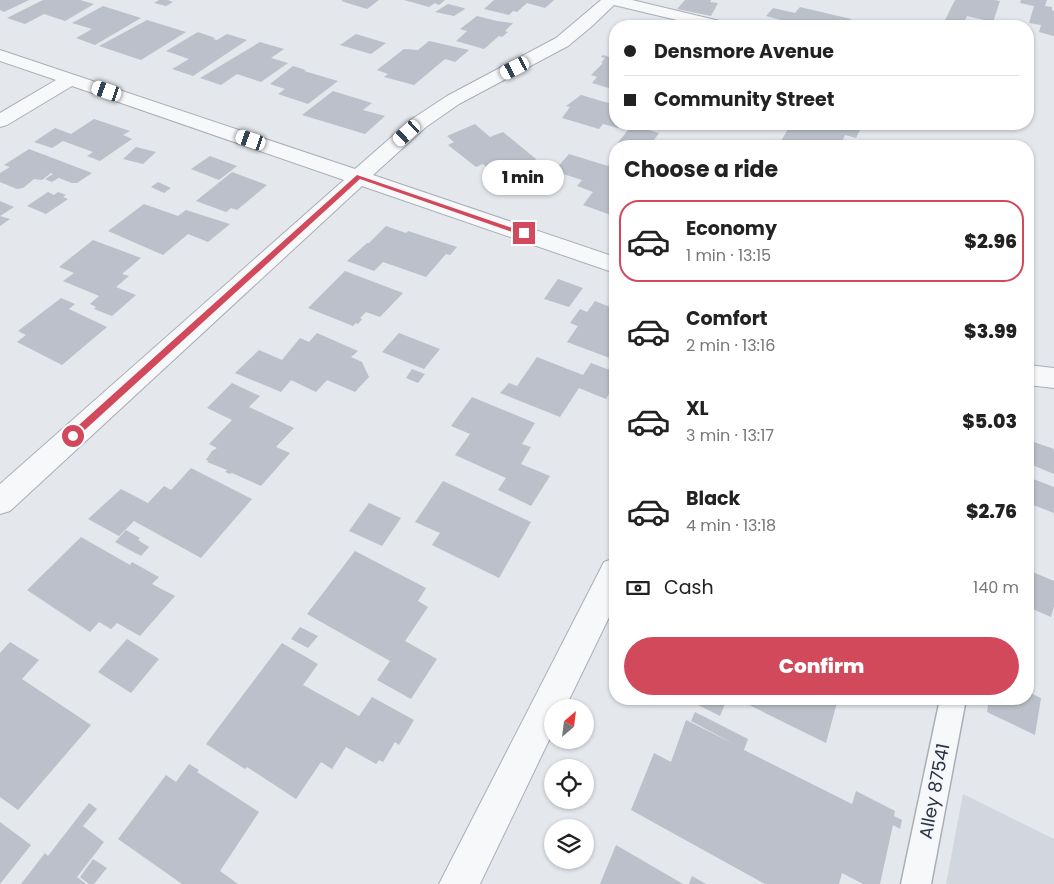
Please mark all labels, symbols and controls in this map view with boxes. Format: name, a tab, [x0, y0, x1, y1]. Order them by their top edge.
text: Densmore Avenue	[654, 38, 834, 65]
car	[498, 55, 531, 81]
car	[90, 79, 123, 103]
text: Community Street	[654, 86, 834, 113]
car	[390, 117, 423, 149]
car	[234, 128, 267, 152]
text: Choose a ride	[624, 154, 778, 185]
callout: 1 min	[483, 160, 565, 196]
text: 1 min	[502, 166, 544, 189]
text: Economy	[686, 215, 777, 242]
icon: car	[626, 219, 671, 264]
route end	[513, 222, 535, 244]
text: $2.96	[964, 228, 1017, 255]
text: 1 min · 13:15	[686, 244, 771, 267]
text: Comfort	[686, 305, 768, 332]
icon: car	[626, 309, 671, 354]
text: $3.99	[964, 318, 1017, 345]
text: 2 min · 13:16	[686, 334, 775, 357]
text: XL	[686, 395, 709, 422]
icon: car	[626, 399, 671, 444]
text: $5.03	[962, 408, 1017, 435]
text: 3 min · 13:17	[686, 424, 774, 447]
route start	[62, 425, 84, 447]
text: Black	[686, 485, 740, 512]
icon: car	[626, 489, 671, 534]
text: $2.76	[966, 498, 1017, 525]
text: 4 min · 13:18	[686, 514, 776, 537]
icon: cash	[624, 574, 652, 602]
text: Cash	[664, 574, 714, 601]
text: 140 m	[973, 576, 1019, 599]
button: Confirm	[624, 637, 1019, 695]
north arrow	[544, 699, 594, 749]
map controls	[544, 699, 594, 869]
street label: Alley 87541	[913, 741, 955, 841]
button: locate	[544, 759, 594, 809]
button: layers	[544, 819, 594, 869]

